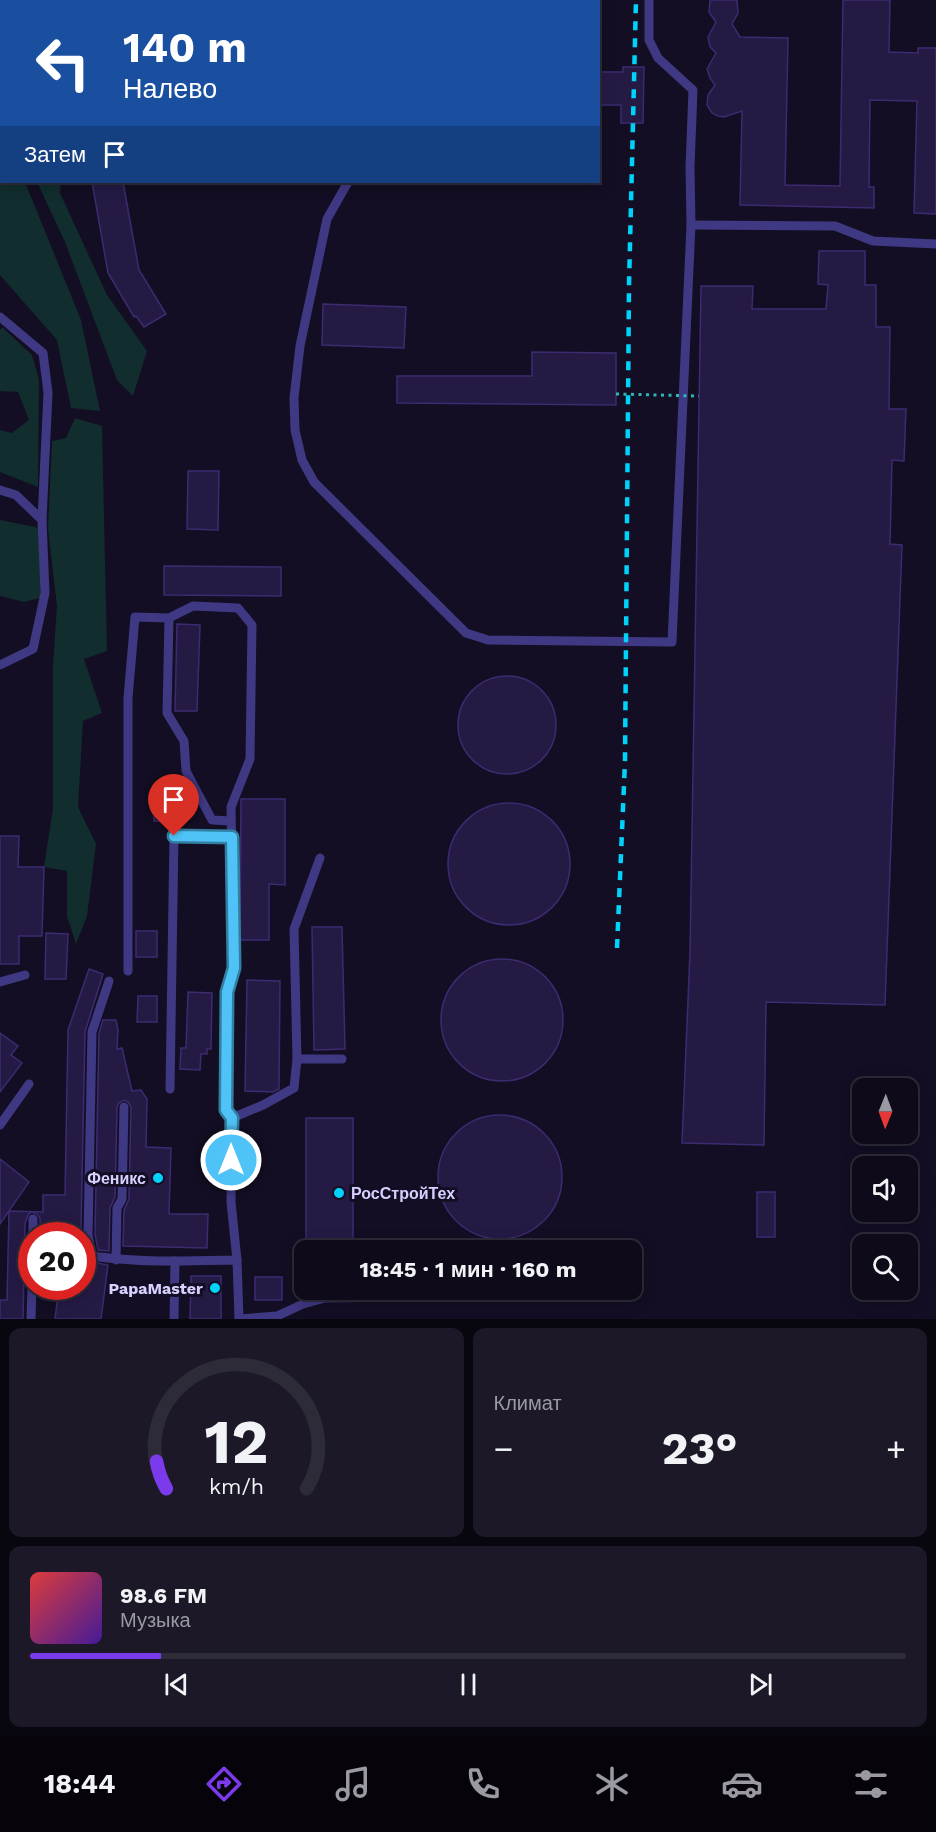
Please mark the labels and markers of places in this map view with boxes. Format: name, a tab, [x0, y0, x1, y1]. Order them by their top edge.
pin	[148, 774, 199, 836]
place label: Феникс	[87, 1169, 146, 1188]
marker: Феникс	[151, 1171, 165, 1185]
place label: РосСтройТех	[351, 1184, 455, 1203]
marker: РосСтройТех	[332, 1186, 346, 1200]
place label: PapaMaster	[108, 1279, 203, 1298]
marker: PapaMaster	[208, 1281, 222, 1295]

